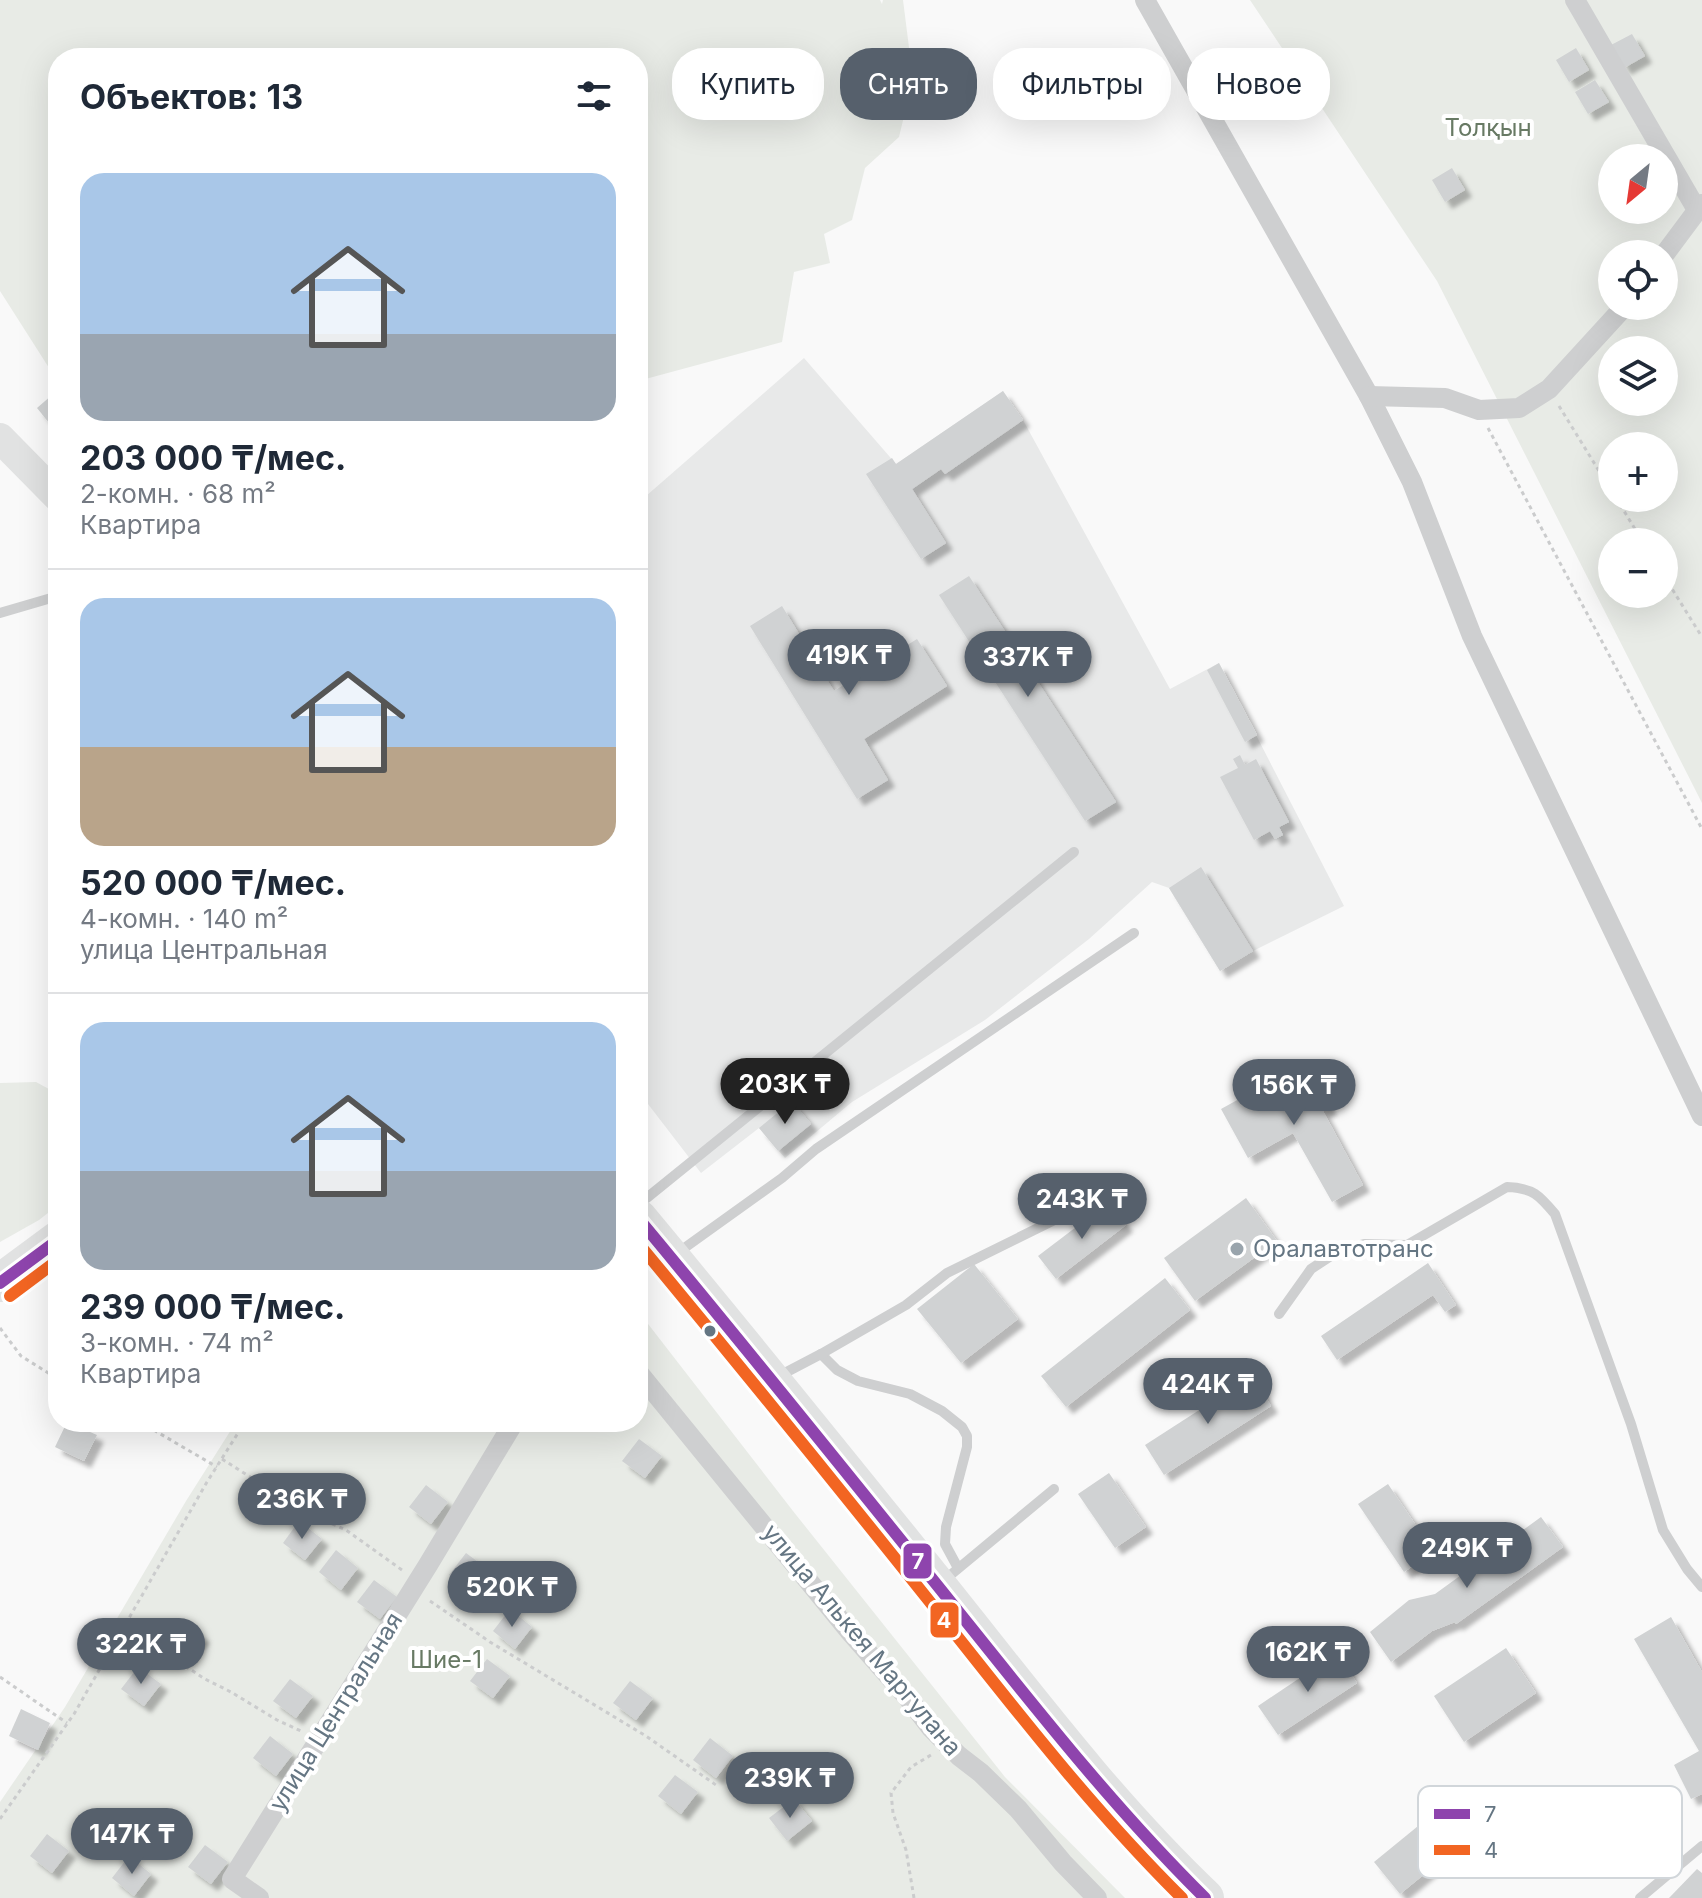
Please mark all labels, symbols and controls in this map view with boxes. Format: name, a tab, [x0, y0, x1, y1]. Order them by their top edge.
chip: Купить	[672, 48, 824, 120]
chip: Снять	[840, 48, 977, 120]
chip: Фильтры	[993, 48, 1171, 120]
chip: Новое	[1187, 48, 1330, 120]
icon: filters	[572, 74, 616, 118]
text: Объектов: 13	[80, 76, 303, 117]
park label: Толқын	[1444, 113, 1532, 142]
north arrow	[1598, 144, 1678, 224]
map controls	[1598, 144, 1678, 608]
icon: home	[276, 225, 420, 369]
button: locate	[1598, 240, 1678, 320]
button: layers	[1598, 336, 1678, 416]
button: +	[1598, 432, 1678, 512]
text: 203 000 ₸/мес.	[80, 437, 346, 478]
text: 2-комн. · 68 m²	[80, 478, 276, 509]
text: Квартира	[80, 509, 201, 540]
button: −	[1598, 528, 1678, 608]
pin: 419K ₸	[784, 629, 914, 697]
pin: 337K ₸	[963, 631, 1093, 699]
text: 419K ₸	[806, 639, 892, 670]
text: 337K ₸	[983, 641, 1073, 672]
icon: home	[276, 650, 420, 794]
text: 520 000 ₸/мес.	[80, 862, 346, 903]
text: 4-комн. · 140 m²	[80, 903, 288, 934]
text: улица Центральная	[80, 934, 328, 965]
pin: 203K ₸	[720, 1058, 850, 1126]
pin: 156K ₸	[1229, 1059, 1359, 1127]
text: 203K ₸	[739, 1068, 831, 1099]
text: 156K ₸	[1251, 1069, 1337, 1100]
icon: home	[276, 1074, 420, 1218]
pin: 243K ₸	[1017, 1173, 1147, 1241]
text: 243K ₸	[1036, 1183, 1128, 1214]
place label: Оралавтотранс	[1253, 1234, 1434, 1263]
marker: Оралавтотранс	[1228, 1240, 1246, 1258]
text: 239 000 ₸/мес.	[80, 1286, 345, 1327]
unlabelled marker	[702, 1323, 718, 1339]
text: 3-комн. · 74 m²	[80, 1327, 274, 1358]
text: Квартира	[80, 1358, 201, 1389]
pin: 424K ₸	[1143, 1358, 1273, 1426]
text: 424K ₸	[1161, 1368, 1255, 1399]
pin: 236K ₸	[237, 1473, 367, 1541]
text: 236K ₸	[256, 1483, 348, 1514]
street label: улица Алькея Маргулана	[757, 1518, 968, 1761]
pin: 249K ₸	[1402, 1522, 1532, 1590]
text: 249K ₸	[1421, 1532, 1513, 1563]
line badge: 7	[902, 1542, 933, 1580]
text: 7	[912, 1548, 924, 1574]
pin: 520K ₸	[447, 1561, 577, 1629]
text: 520K ₸	[466, 1571, 558, 1602]
line badge: 4	[929, 1601, 960, 1639]
street label: улица Центральная	[263, 1607, 408, 1816]
text: 4	[937, 1607, 951, 1633]
pin: 322K ₸	[76, 1618, 206, 1686]
pin: 162K ₸	[1243, 1626, 1373, 1694]
text: 322K ₸	[95, 1628, 187, 1659]
text: 162K ₸	[1265, 1636, 1351, 1667]
park label: Шие-1	[410, 1645, 482, 1674]
pin: 239K ₸	[725, 1752, 855, 1820]
text: 239K ₸	[744, 1762, 836, 1793]
legend	[1418, 1786, 1682, 1878]
text: 7	[1484, 1801, 1496, 1827]
pin: 147K ₸	[67, 1808, 197, 1876]
text: 147K ₸	[89, 1818, 175, 1849]
text: 4	[1484, 1837, 1498, 1863]

